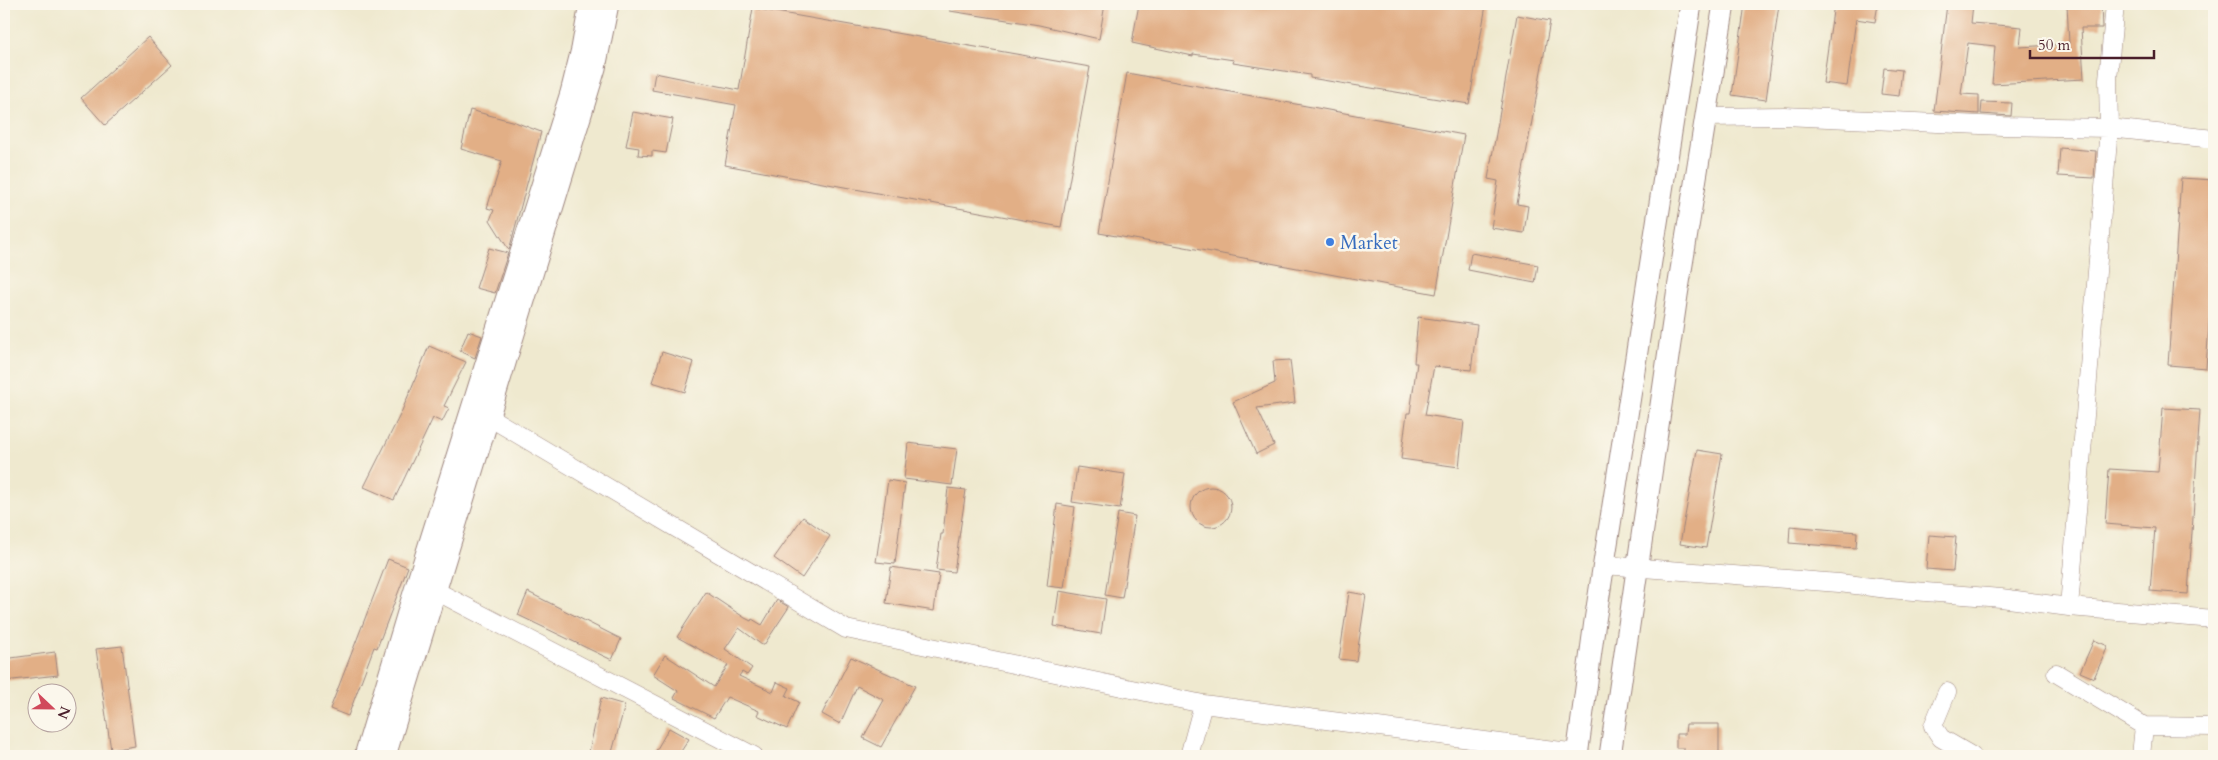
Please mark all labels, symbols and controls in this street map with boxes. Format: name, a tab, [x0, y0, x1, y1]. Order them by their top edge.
scale bar	[2030, 28, 2154, 60]
text: 50 m	[2038, 35, 2070, 55]
place label: Market	[1340, 230, 1398, 256]
marker: Market	[1324, 236, 1336, 248]
north arrow	[28, 682, 78, 732]
text: N	[53, 703, 75, 722]

